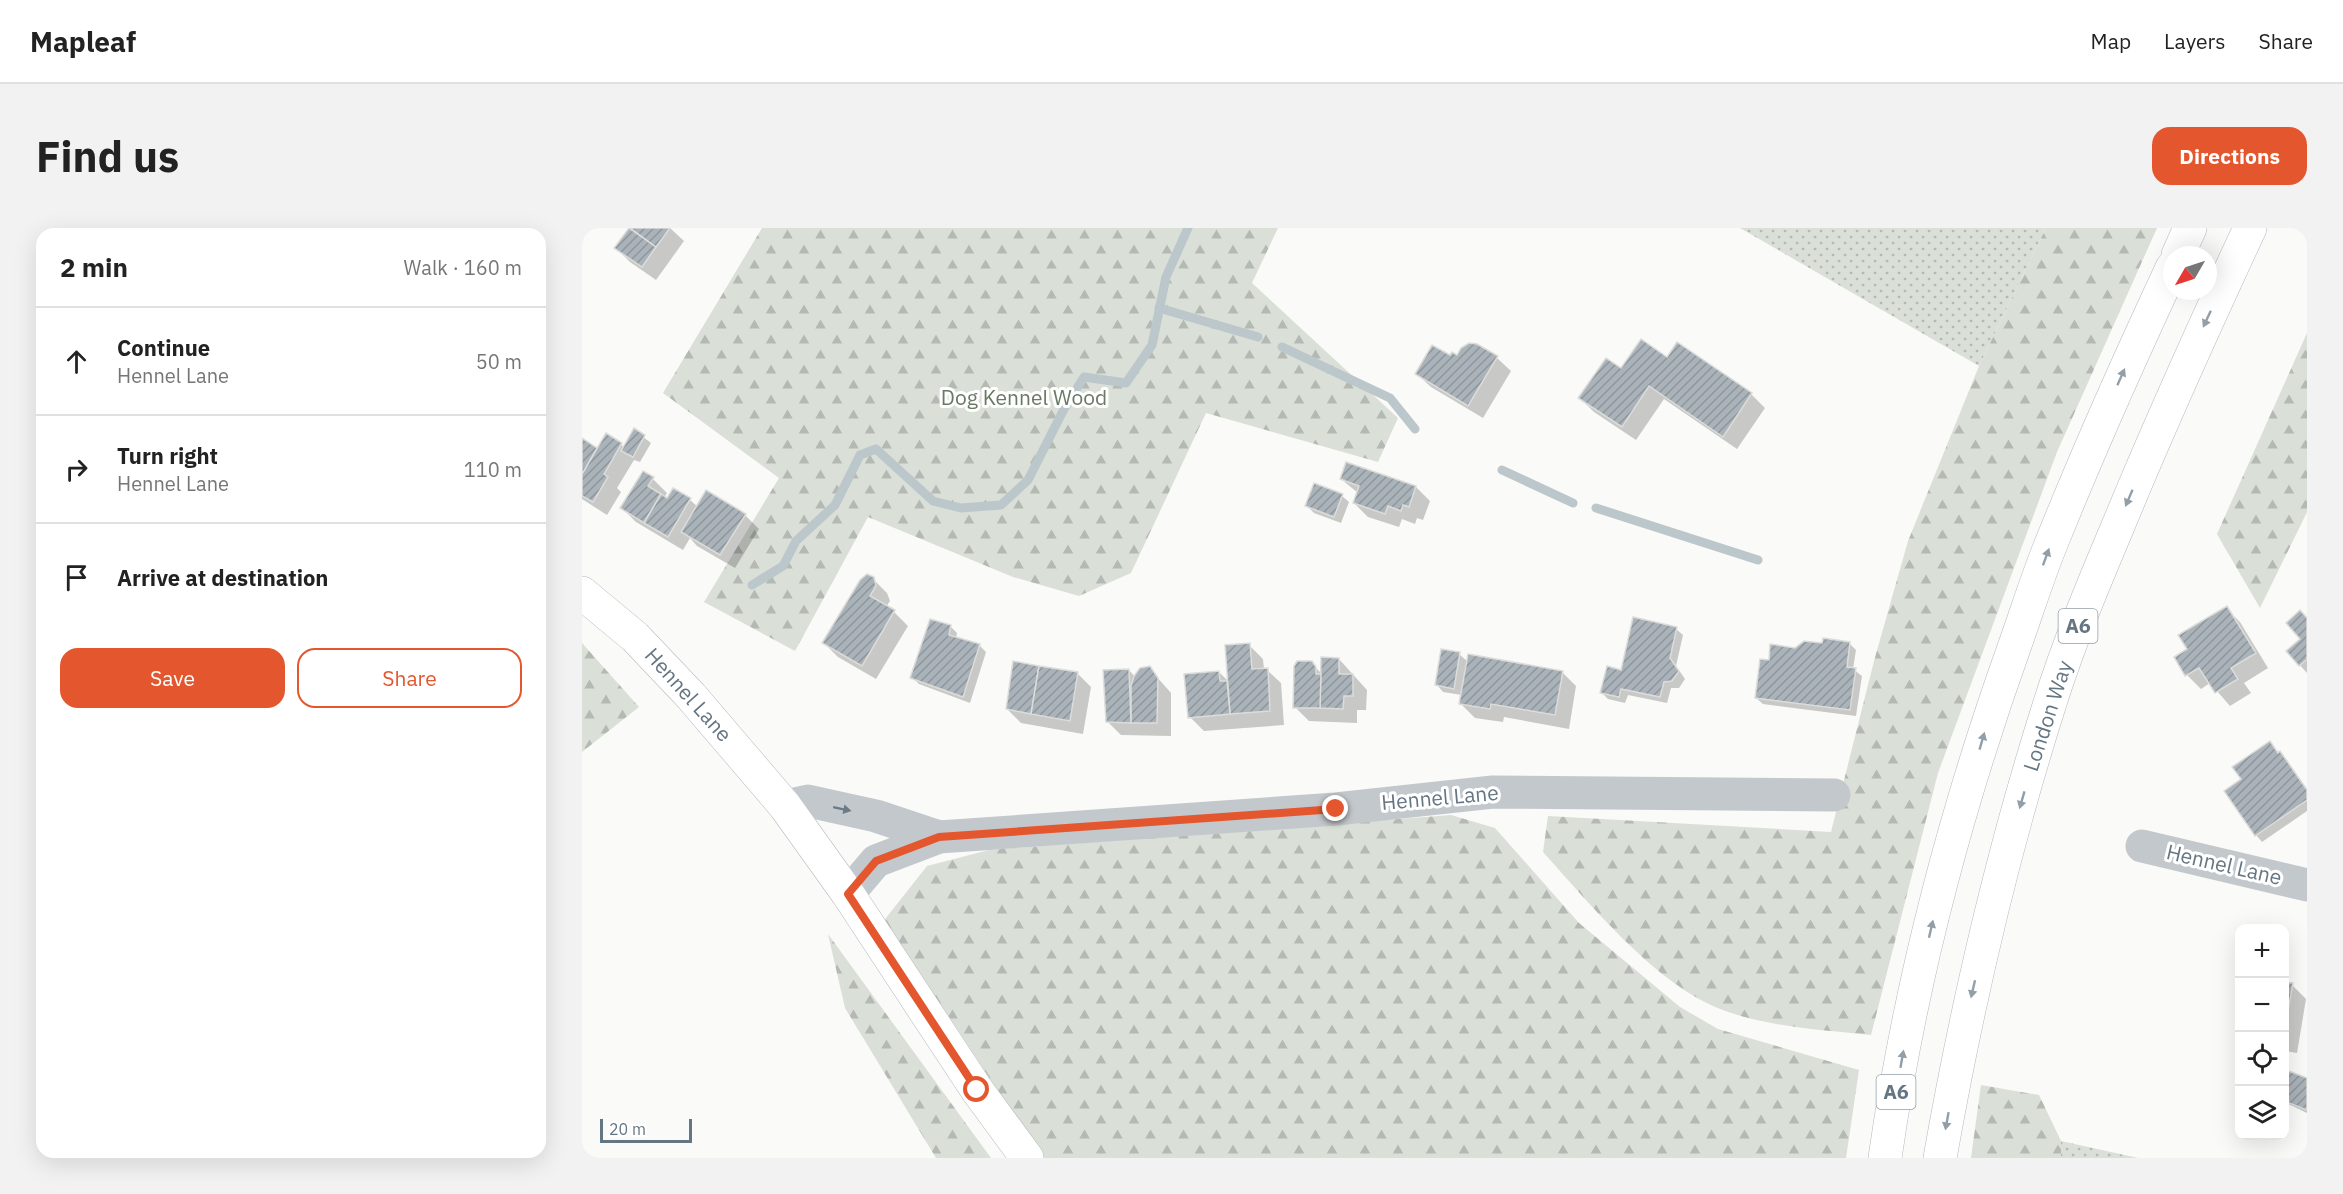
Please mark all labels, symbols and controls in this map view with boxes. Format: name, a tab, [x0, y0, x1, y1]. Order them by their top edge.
text: Mapleaf	[30, 23, 136, 60]
text: Map	[2091, 27, 2131, 55]
text: Layers	[2164, 27, 2226, 55]
text: Share	[2259, 27, 2313, 55]
button: Directions	[2152, 127, 2307, 185]
text: Find us	[36, 129, 179, 184]
north arrow	[2163, 246, 2217, 300]
text: 2 min	[60, 250, 128, 284]
text: Walk · 160 m	[404, 254, 522, 281]
one-way arrow	[2203, 311, 2212, 328]
text: Continue	[117, 333, 210, 362]
icon: ahead	[60, 345, 93, 378]
text: 50 m	[476, 348, 522, 375]
text: Hennel Lane	[117, 362, 229, 389]
one-way arrow	[2117, 368, 2126, 385]
park label: Dog Kennel Wood	[941, 383, 1107, 411]
text: Turn right	[117, 441, 218, 470]
icon: right	[60, 453, 93, 486]
text: 110 m	[464, 456, 522, 483]
text: Hennel Lane	[117, 470, 229, 497]
one-way arrow	[2124, 489, 2133, 507]
one-way arrow	[2041, 547, 2051, 565]
icon: arrive	[60, 561, 93, 594]
text: Arrive at destination	[117, 563, 328, 592]
road number: A6	[2058, 609, 2098, 643]
street label: Hennel Lane	[639, 641, 738, 747]
button: Save	[60, 648, 285, 708]
button: Share	[297, 648, 522, 708]
street label: London Way	[2016, 656, 2078, 775]
one-way arrow	[1978, 732, 1987, 750]
street label: Hennel Lane	[1380, 778, 1500, 816]
one-way arrow	[2017, 791, 2026, 809]
route end	[1322, 795, 1348, 821]
one-way arrow	[833, 805, 852, 814]
street label: Hennel Lane	[2164, 837, 2285, 891]
one-way arrow	[1926, 920, 1936, 938]
map controls	[2235, 924, 2289, 1140]
button: +	[2235, 924, 2289, 978]
button: −	[2235, 978, 2289, 1032]
one-way arrow	[1968, 980, 1978, 998]
button: locate	[2235, 1032, 2289, 1086]
one-way arrow	[1898, 1049, 1907, 1068]
road number: A6	[1876, 1075, 1916, 1109]
route start	[963, 1076, 989, 1102]
button: layers	[2235, 1086, 2289, 1140]
one-way arrow	[1942, 1111, 1951, 1130]
scale bar	[600, 1116, 692, 1144]
text: 20 m	[609, 1119, 646, 1139]

